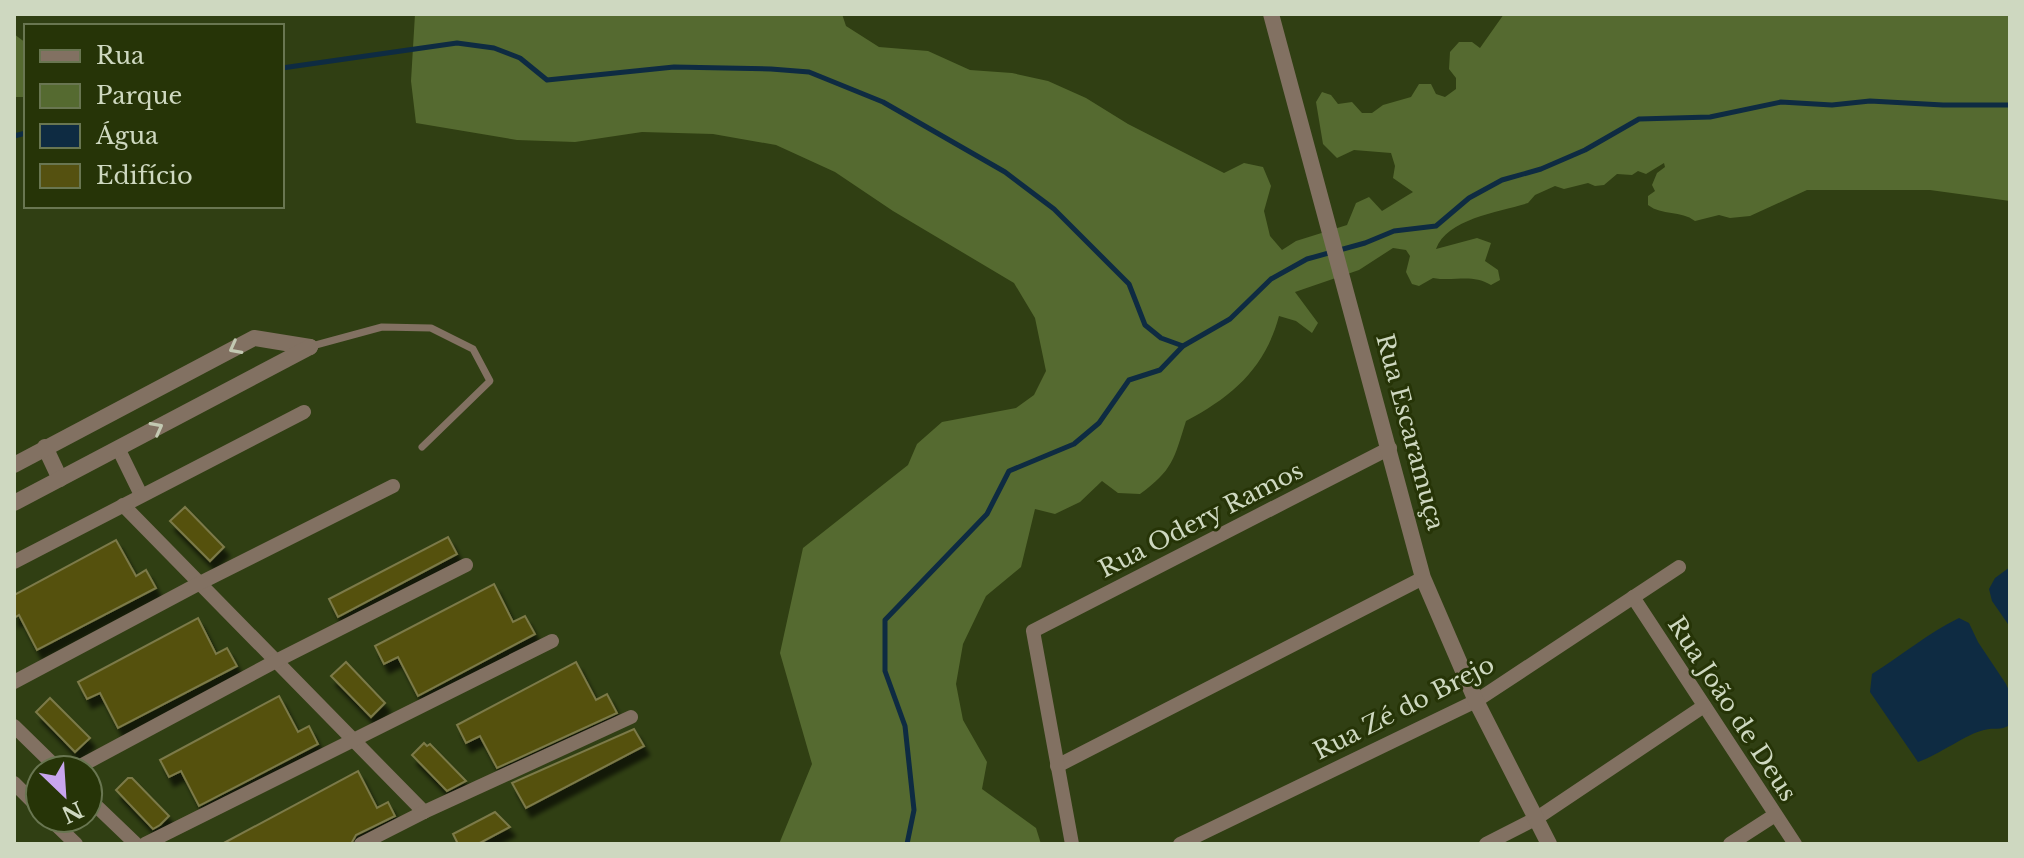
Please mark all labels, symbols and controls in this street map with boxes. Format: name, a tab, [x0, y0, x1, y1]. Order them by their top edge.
legend	[24, 24, 284, 208]
text: Rua	[96, 41, 145, 70]
text: Parque	[96, 81, 182, 110]
text: Água	[95, 121, 159, 150]
text: Edifício	[96, 161, 193, 190]
street label: Rua Escaramuça	[1370, 330, 1451, 534]
one-way arrow	[228, 338, 243, 353]
one-way arrow	[149, 422, 164, 437]
street label: Rua Odery Ramos	[1094, 456, 1308, 584]
street label: Rua João de Deus	[1662, 611, 1803, 806]
street label: Rua Zé do Brejo	[1308, 649, 1499, 766]
north arrow	[24, 754, 104, 834]
text: N	[57, 795, 87, 828]

